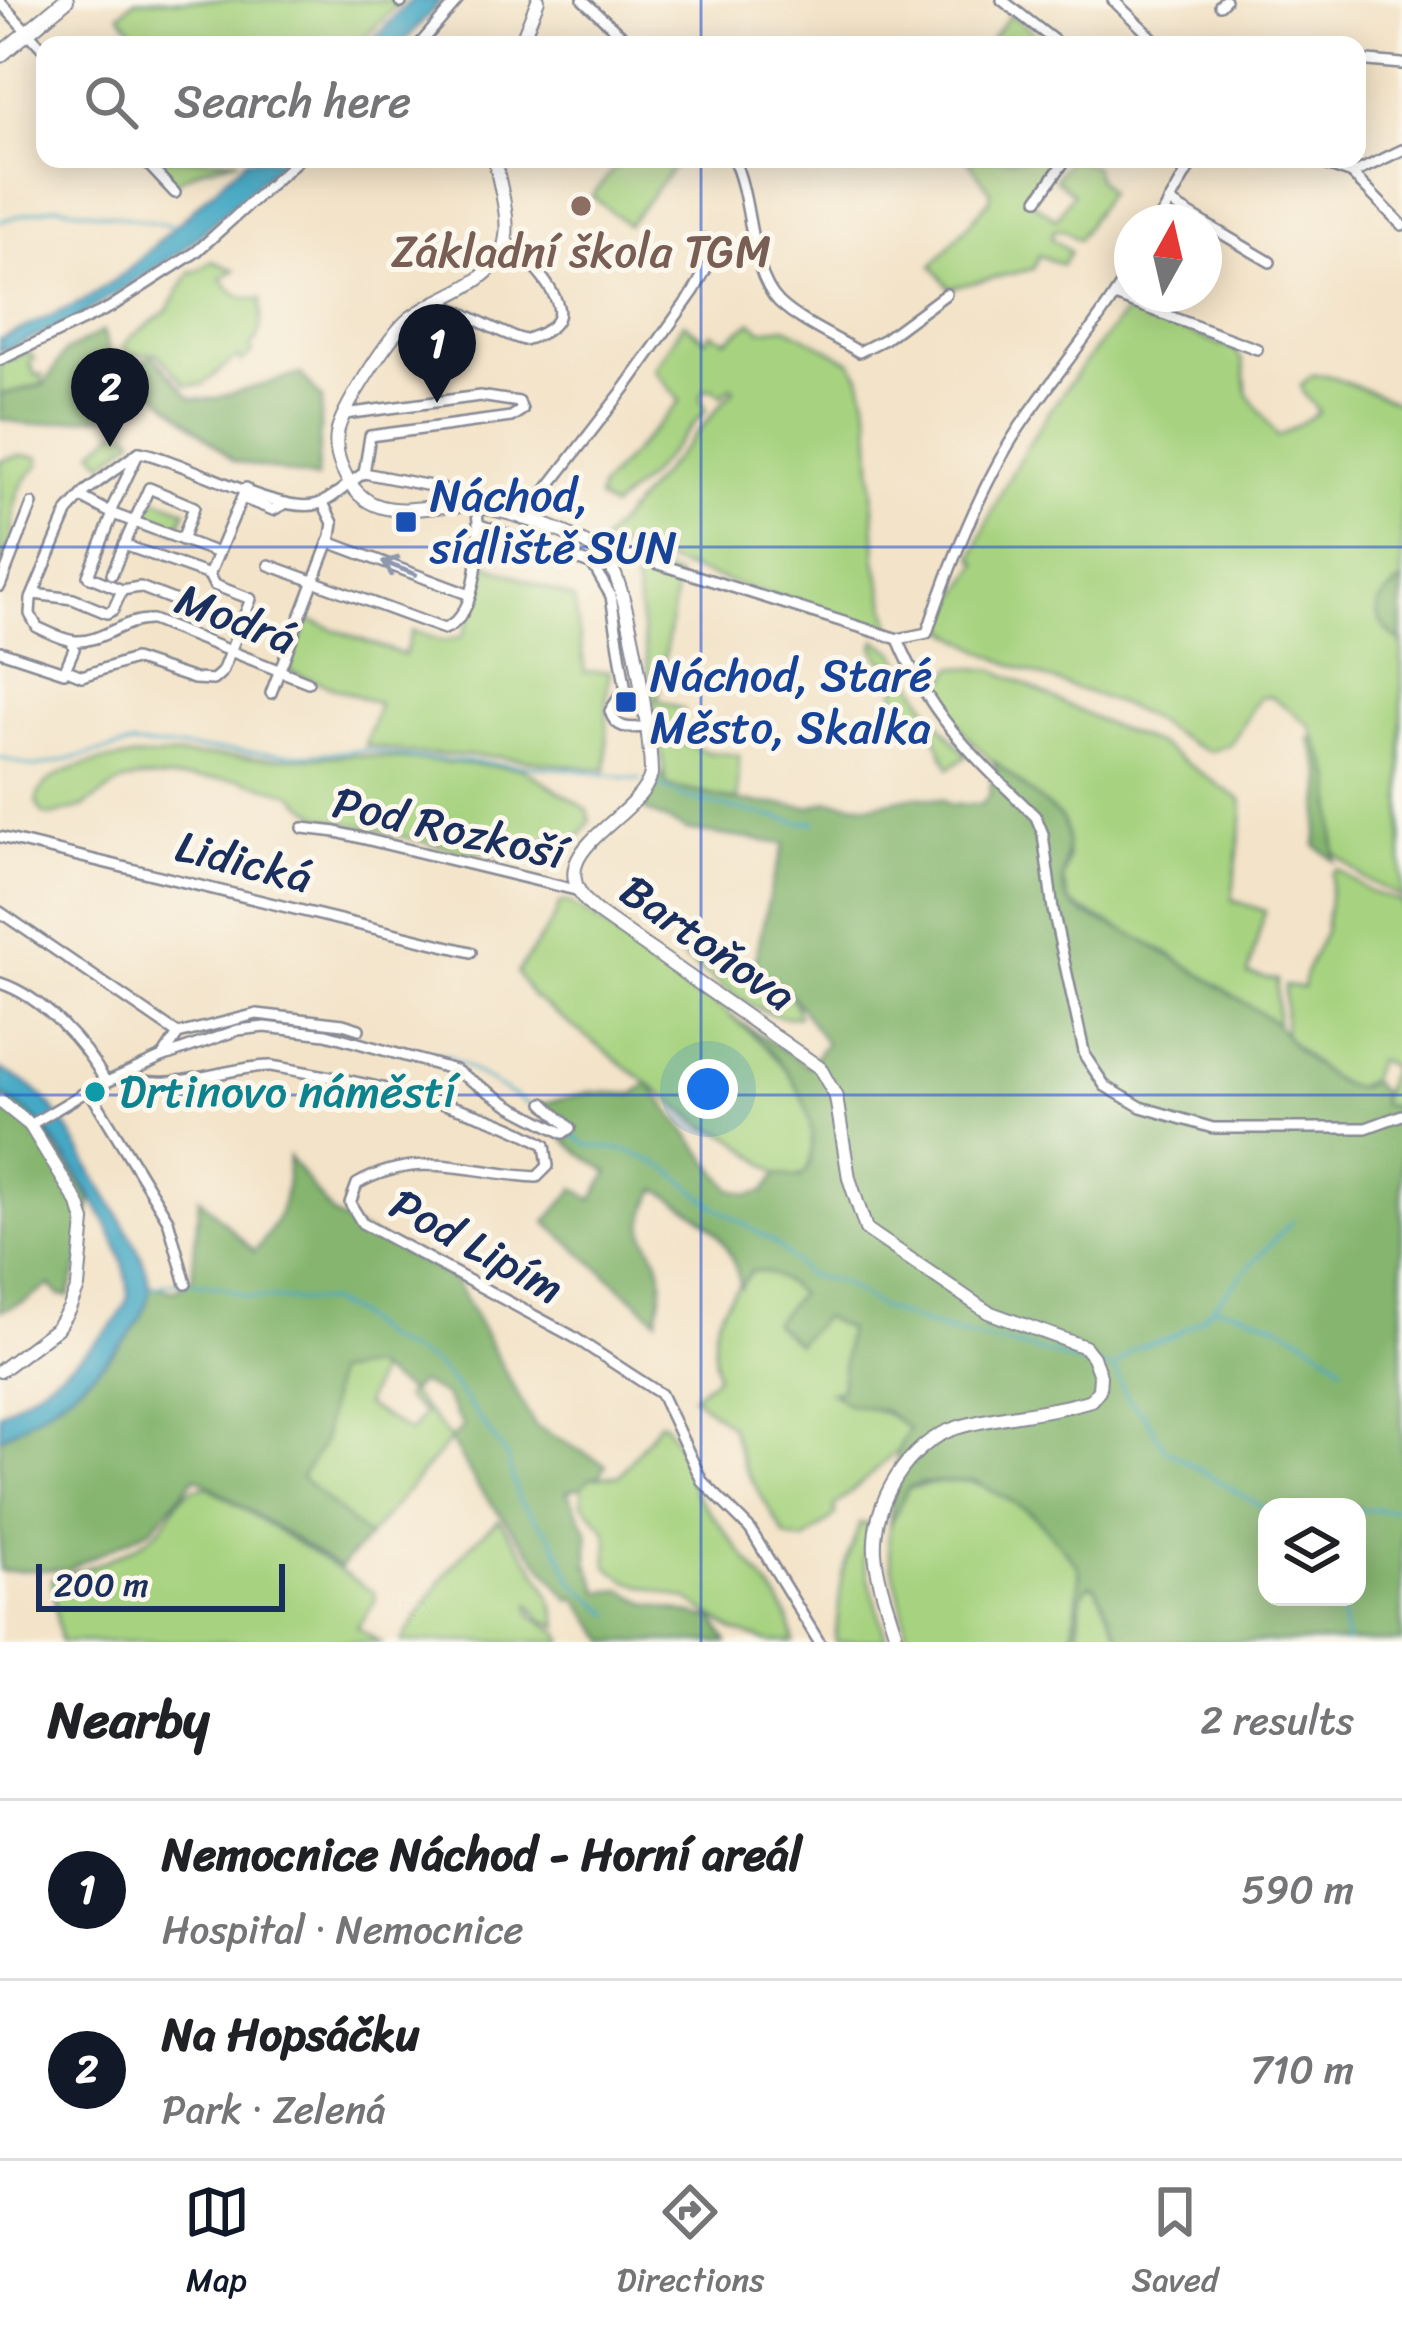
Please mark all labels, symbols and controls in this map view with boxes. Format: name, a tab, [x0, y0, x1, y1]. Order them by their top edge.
search box	[36, 36, 1366, 168]
text: Search here	[174, 62, 411, 142]
icon: search	[78, 69, 144, 135]
marker: Základní škola TGM	[568, 193, 594, 219]
north arrow	[1114, 204, 1222, 312]
place label: Základní škola TGM	[391, 212, 771, 292]
pin: 1	[398, 304, 476, 403]
pin: 2	[71, 348, 149, 447]
place label: Náchod, sídliště SUN	[429, 456, 677, 588]
marker: Náchod, sídliště SUN	[393, 509, 419, 535]
one-way arrow	[382, 556, 419, 578]
street label: Modrá	[164, 559, 308, 679]
place label: Náchod, Staré Město, Skalka	[650, 636, 932, 768]
marker: Náchod, Staré Město, Skalka	[613, 689, 639, 715]
street label: Pod Rozkoší	[325, 762, 579, 895]
street label: Lidická	[167, 806, 321, 918]
street label: Bartoňova	[602, 852, 814, 1034]
place label: Drtinovo náměstí	[119, 1052, 462, 1132]
your location	[678, 1059, 738, 1119]
marker: Drtinovo náměstí	[82, 1079, 108, 1105]
street label: Pod Lipím	[375, 1165, 579, 1327]
map controls	[1258, 1498, 1366, 1606]
button: layers	[1258, 1498, 1366, 1606]
text: 200 m	[54, 1556, 149, 1614]
scale bar	[36, 1558, 285, 1611]
text: Nearby	[48, 1675, 209, 1765]
text: 2 results	[1200, 1686, 1354, 1755]
text: Nemocnice Náchod - Horní areál	[162, 1815, 802, 1895]
text: 1	[79, 1855, 95, 1924]
text: 590 m	[1241, 1855, 1354, 1924]
text: Hospital · Nemocnice	[162, 1895, 524, 1964]
text: Na Hopsáčku	[162, 1995, 420, 2075]
text: 2	[76, 2035, 98, 2104]
text: 710 m	[1250, 2035, 1354, 2104]
text: Park · Zelená	[162, 2075, 386, 2144]
tab: Map	[184, 2179, 250, 2309]
tab: Directions	[617, 2179, 764, 2309]
tab: Saved	[1131, 2179, 1218, 2309]

